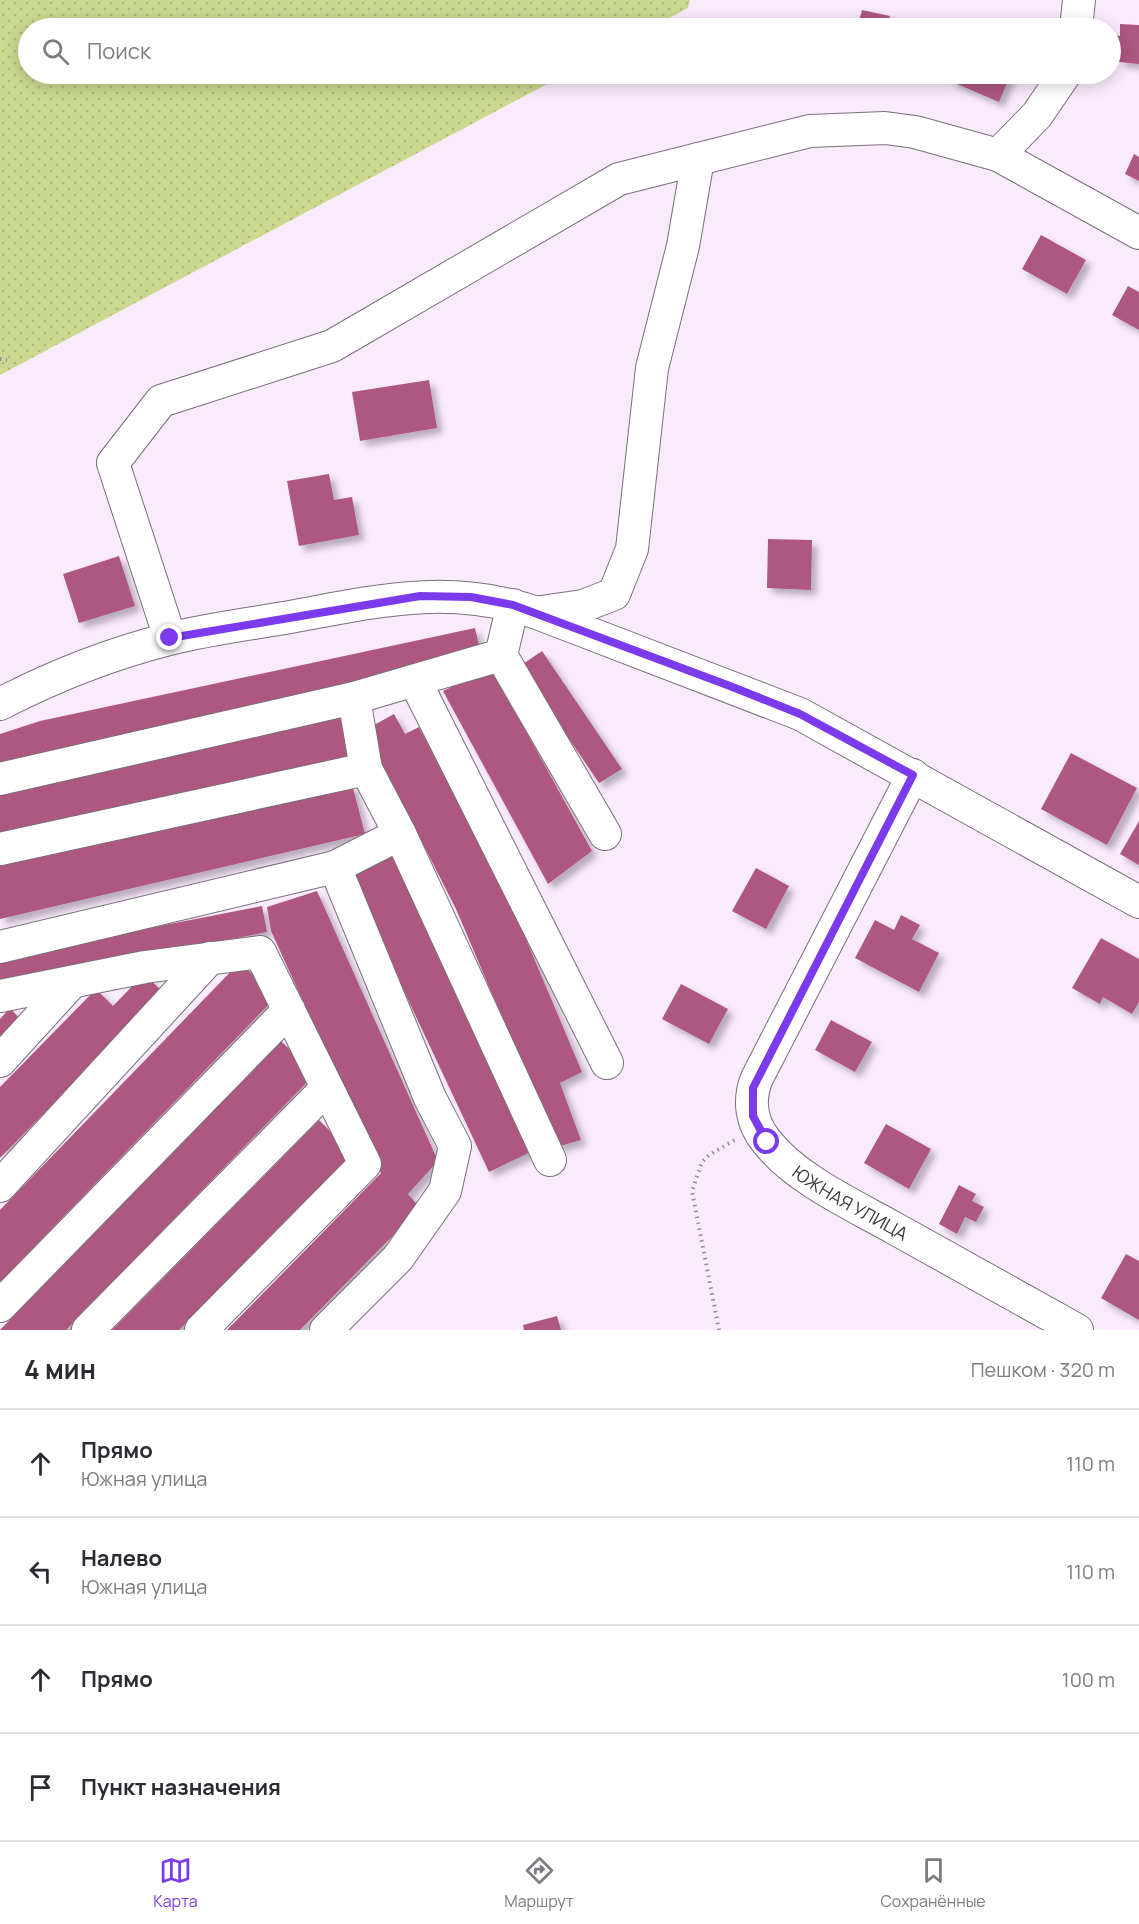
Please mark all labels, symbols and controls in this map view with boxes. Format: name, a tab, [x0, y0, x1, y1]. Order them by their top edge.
search box	[18, 18, 1121, 84]
icon: search	[39, 35, 72, 68]
text: Поиск	[87, 36, 151, 66]
route end	[156, 624, 182, 650]
route start	[753, 1128, 779, 1154]
street label: ЮЖНАЯ УЛИЦА	[788, 1160, 913, 1246]
text: 4 мин	[24, 1351, 96, 1387]
text: Пешком · 320 m	[971, 1356, 1115, 1383]
text: Прямо	[81, 1435, 153, 1465]
icon: ahead	[24, 1447, 57, 1480]
text: 110 m	[1066, 1450, 1115, 1477]
text: Южная улица	[81, 1465, 207, 1492]
text: Налево	[81, 1543, 162, 1573]
icon: left	[24, 1555, 57, 1588]
text: 110 m	[1066, 1558, 1115, 1585]
text: Южная улица	[81, 1573, 207, 1600]
icon: ahead	[24, 1663, 57, 1696]
text: Прямо	[81, 1664, 153, 1694]
text: 100 m	[1062, 1666, 1115, 1693]
icon: arrive	[24, 1771, 57, 1804]
text: Пункт назначения	[81, 1772, 281, 1802]
tab: Карта	[153, 1854, 198, 1912]
tab: Маршрут	[504, 1854, 574, 1912]
tab: Сохранённые	[880, 1854, 986, 1912]

